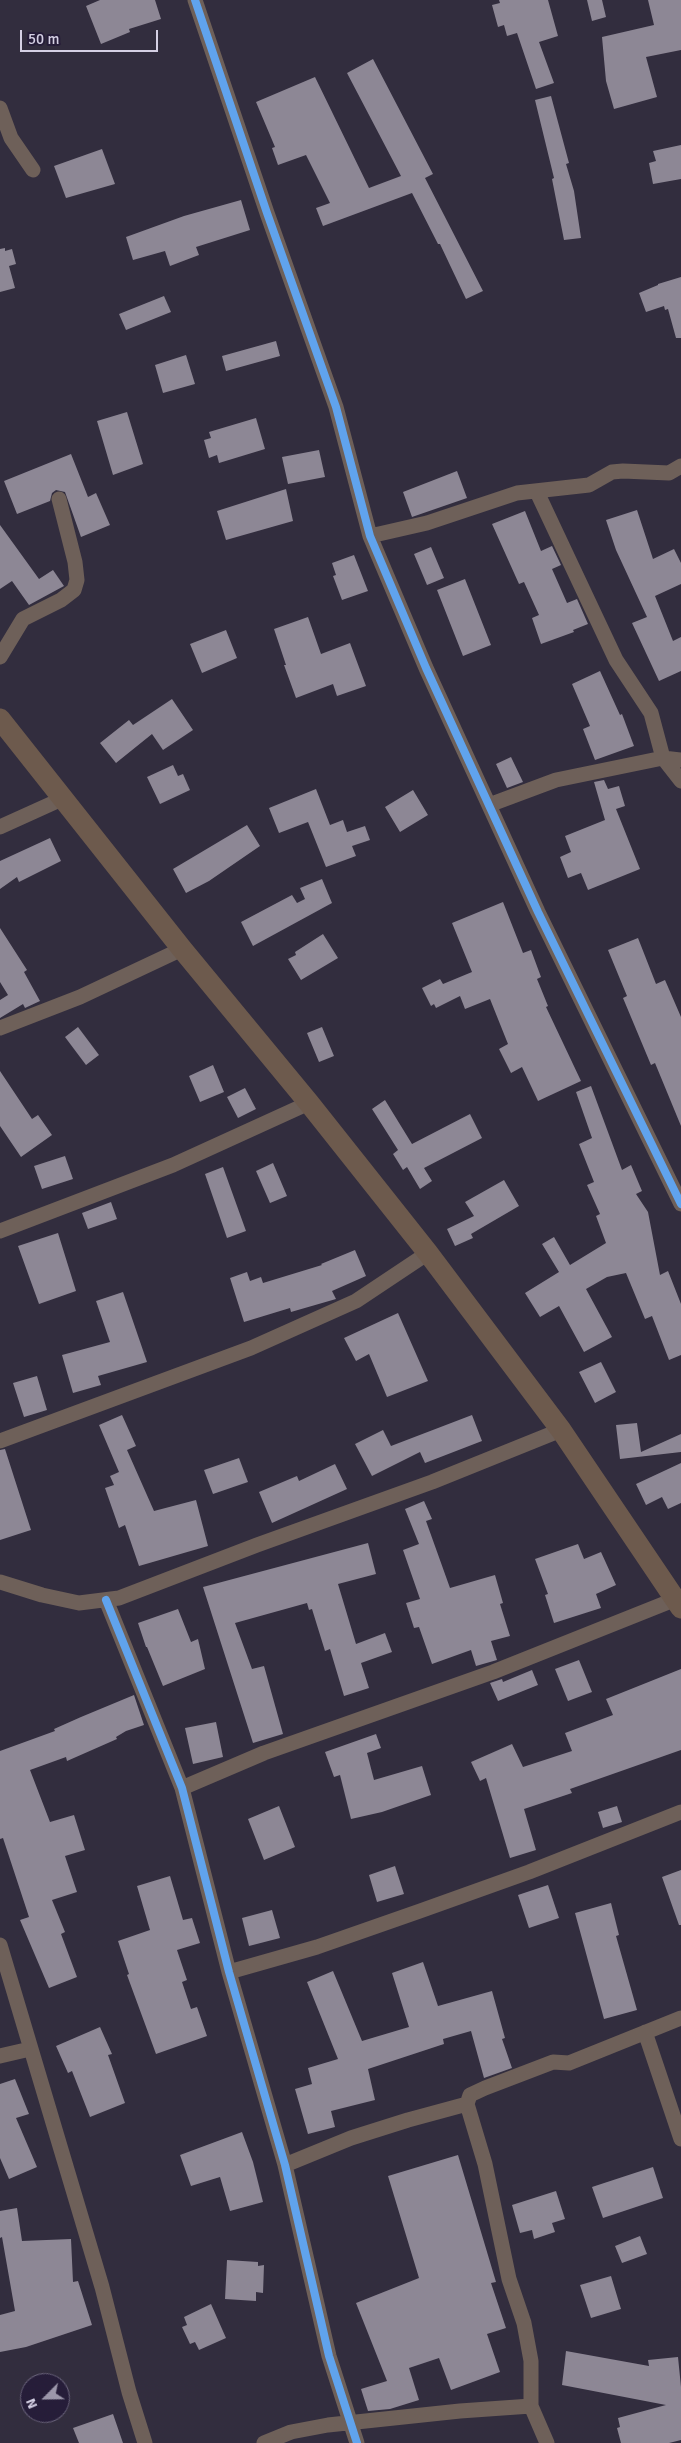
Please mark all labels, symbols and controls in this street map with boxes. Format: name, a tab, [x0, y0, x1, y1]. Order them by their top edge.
scale bar	[22, 20, 160, 52]
text: 50 m	[28, 30, 59, 48]
north arrow	[20, 2373, 70, 2423]
text: N	[22, 2396, 41, 2411]

